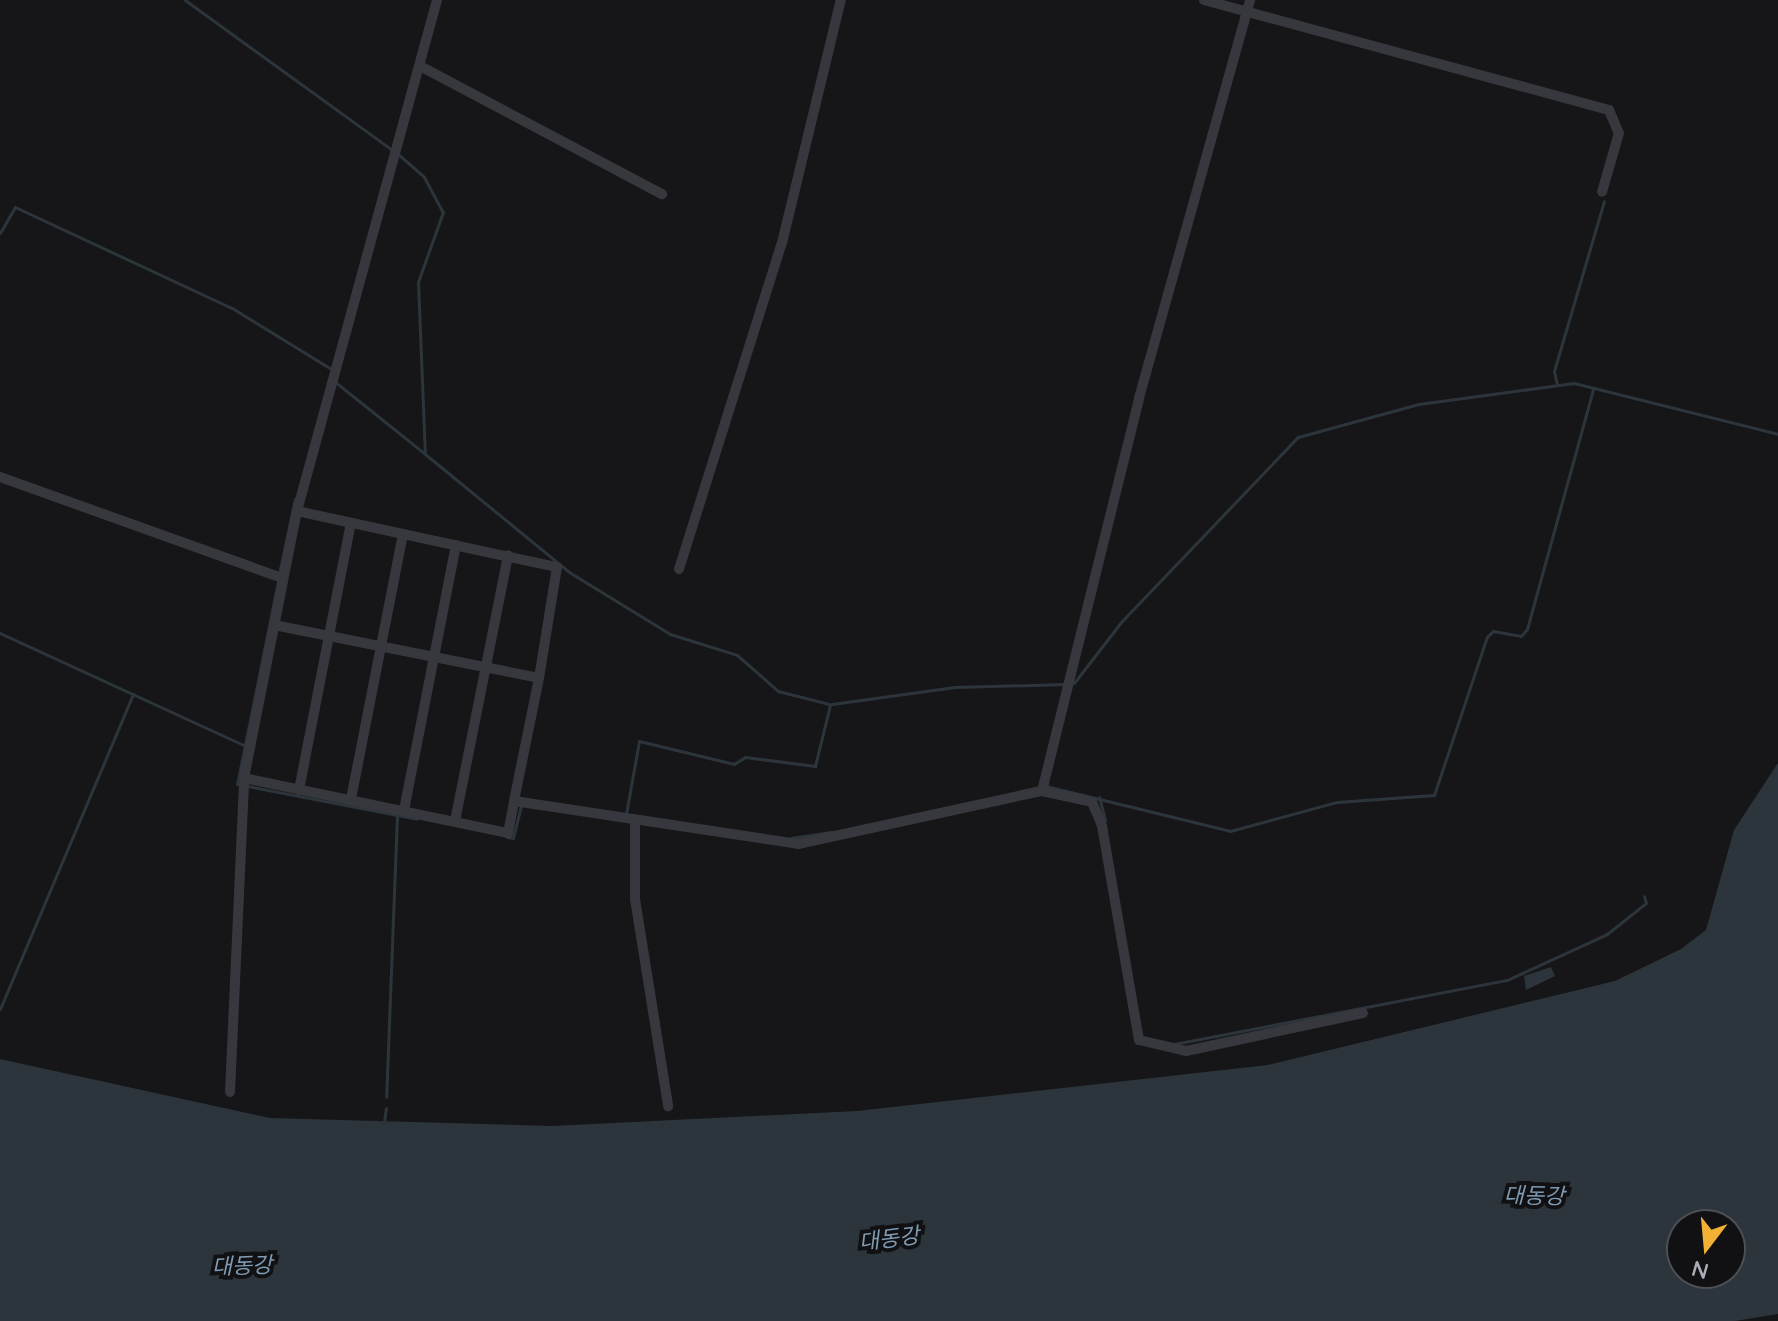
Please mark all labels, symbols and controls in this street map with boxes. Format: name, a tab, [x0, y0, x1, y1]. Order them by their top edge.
water label: 대동강	[1503, 1182, 1565, 1210]
north arrow	[1666, 1209, 1746, 1289]
water label: 대동강	[857, 1222, 921, 1256]
water label: 대동강	[211, 1252, 273, 1280]
text: N	[1688, 1254, 1712, 1286]

